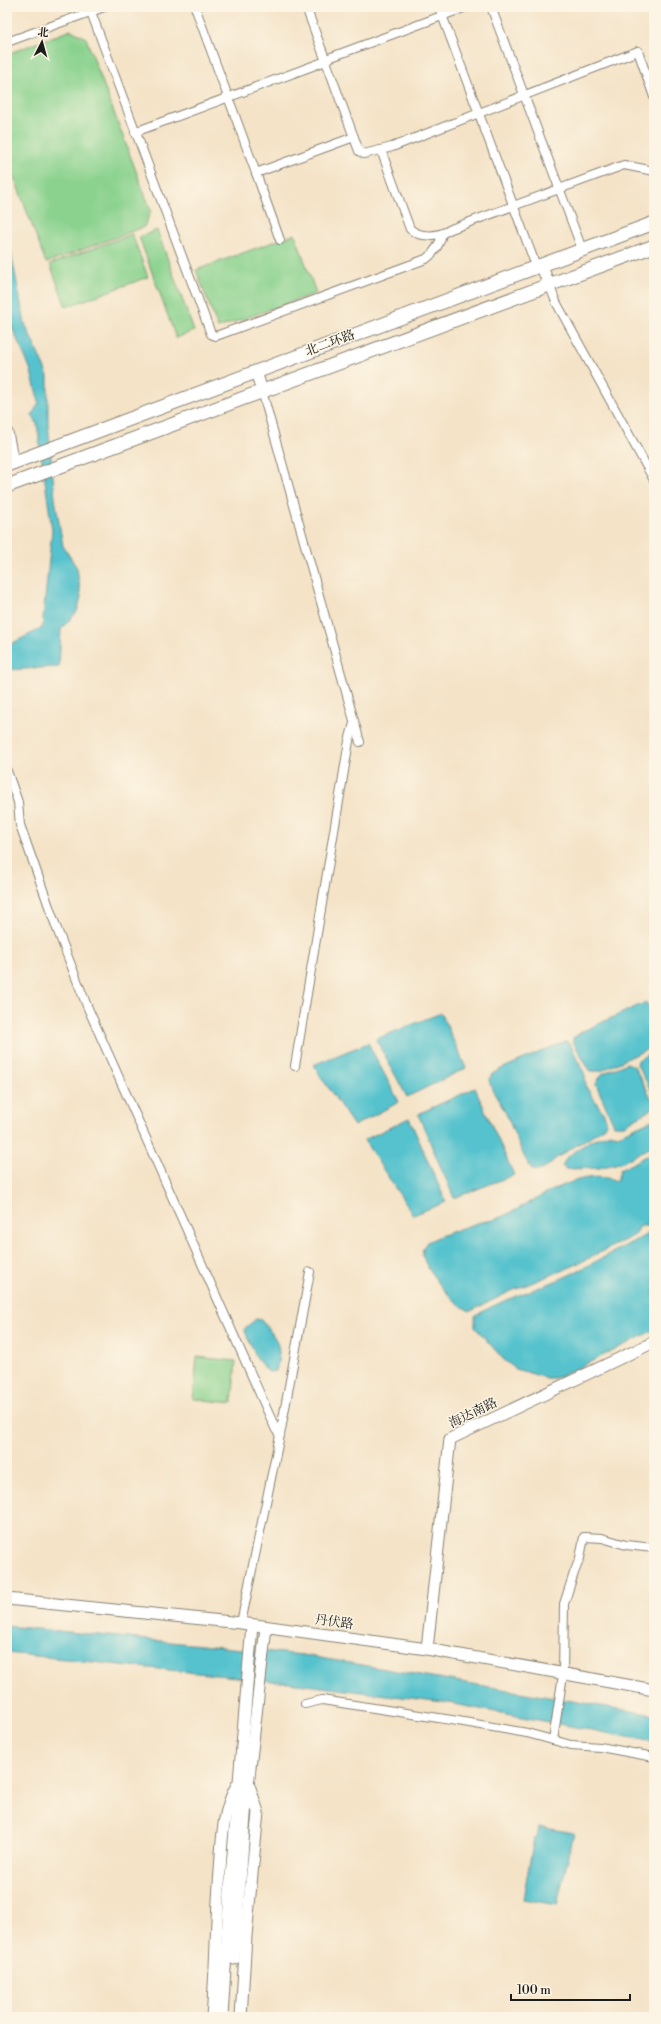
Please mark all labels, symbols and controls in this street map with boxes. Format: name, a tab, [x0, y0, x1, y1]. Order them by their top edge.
north arrow	[22, 22, 62, 62]
text: 北	[37, 26, 49, 41]
street label: 北二环路	[303, 327, 357, 359]
street label: 海达南路	[446, 1394, 500, 1432]
street label: 丹伏路	[314, 1611, 354, 1633]
scale bar	[511, 1976, 630, 2002]
text: 100 m	[517, 1983, 551, 1998]

